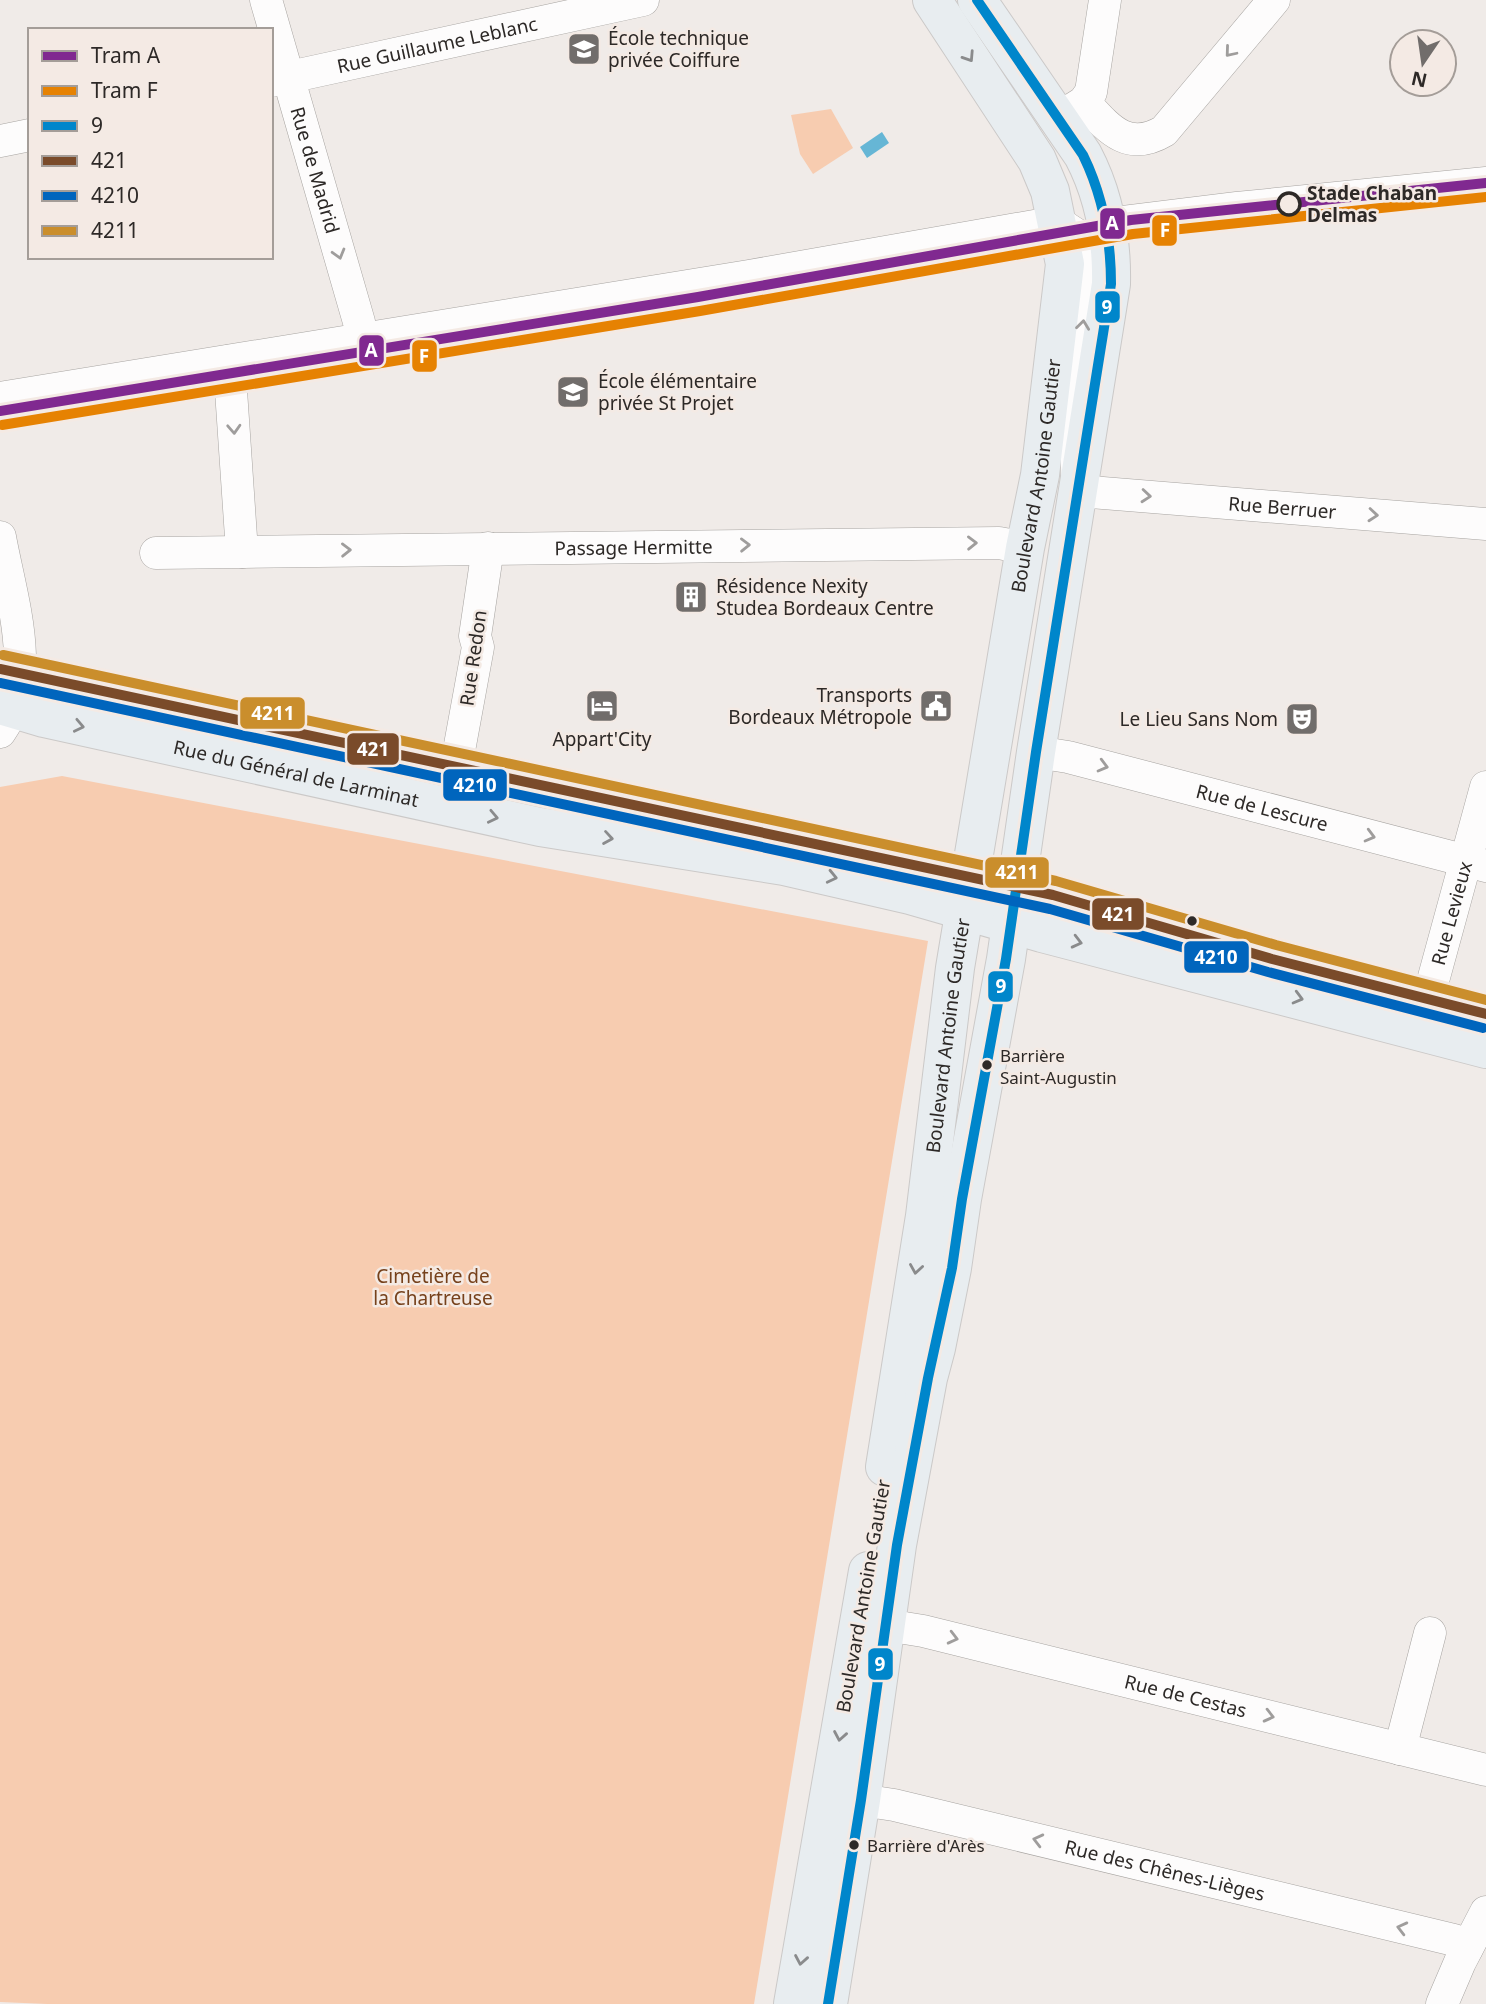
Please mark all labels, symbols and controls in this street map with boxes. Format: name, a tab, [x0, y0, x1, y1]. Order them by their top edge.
street label: Rue Guillaume Leblanc	[335, 10, 540, 79]
place label: École technique privée Coiffure	[608, 25, 749, 73]
legend	[28, 28, 273, 259]
north arrow	[1388, 28, 1458, 98]
school or university icon: École technique privée Coiffure	[565, 30, 603, 68]
text: Tram A	[91, 41, 161, 69]
one-way arrow	[1226, 44, 1238, 57]
one-way arrow	[961, 50, 974, 63]
text: N	[1409, 65, 1430, 94]
text: Tram F	[91, 76, 158, 104]
street label: Rue de Madrid	[284, 104, 346, 236]
text: 9	[91, 111, 103, 139]
text: 421	[91, 146, 127, 174]
place label: Stade Chaban Delmas	[1307, 180, 1437, 228]
text: 4210	[91, 181, 139, 209]
marker: Stade Chaban Delmas	[1277, 192, 1301, 216]
line badge: A	[1099, 207, 1126, 240]
text: A	[1105, 210, 1119, 236]
line badge: F	[1151, 214, 1178, 247]
text: 4211	[91, 216, 139, 244]
text: F	[1160, 217, 1170, 243]
one-way arrow	[331, 248, 346, 260]
line badge: 9	[1094, 290, 1121, 324]
text: 9	[1102, 294, 1113, 320]
one-way arrow	[1075, 319, 1090, 331]
line badge: A	[358, 334, 385, 367]
text: A	[364, 337, 378, 363]
line badge: F	[411, 339, 438, 373]
text: F	[419, 343, 429, 369]
street label: Boulevard Antoine Gautier	[1005, 357, 1067, 595]
place label: École élémentaire privée St Projet	[598, 368, 757, 416]
school or university icon: École élémentaire privée St Projet	[554, 373, 592, 411]
one-way arrow	[227, 424, 242, 435]
one-way arrow	[1141, 488, 1152, 503]
street label: Rue Berruer	[1227, 490, 1337, 525]
one-way arrow	[1368, 507, 1379, 522]
street label: Passage Hermitte	[554, 533, 713, 561]
one-way arrow	[968, 535, 978, 551]
one-way arrow	[740, 538, 751, 553]
one-way arrow	[341, 543, 352, 558]
place label: Résidence Nexity Studea Bordeaux Centre	[716, 573, 934, 621]
building icon: Résidence Nexity Studea Bordeaux Centre	[672, 578, 710, 616]
street label: Rue Redon	[453, 608, 493, 708]
place label: Transports Bordeaux Métropole	[728, 682, 912, 730]
hotel icon: Appart'City	[583, 687, 621, 725]
public building icon: Transports Bordeaux Métropole	[917, 687, 955, 725]
line badge: 4211	[239, 696, 306, 730]
text: 4211	[251, 700, 295, 726]
theatre icon: Le Lieu Sans Nom	[1283, 700, 1321, 738]
place label: Le Lieu Sans Nom	[1120, 706, 1278, 732]
one-way arrow	[73, 717, 85, 732]
place label: Appart'City	[553, 726, 652, 752]
line badge: 421	[346, 732, 400, 766]
street label: Rue du Général de Larminat	[171, 734, 421, 813]
text: 421	[357, 736, 389, 762]
one-way arrow	[1096, 758, 1108, 772]
line badge: 4210	[442, 768, 508, 802]
text: 4210	[453, 772, 497, 798]
street label: Rue de Lescure	[1193, 778, 1331, 837]
one-way arrow	[487, 808, 499, 823]
one-way arrow	[1364, 828, 1376, 843]
one-way arrow	[602, 830, 614, 845]
line badge: 4211	[984, 856, 1050, 889]
street label: Rue Levieux	[1425, 858, 1478, 968]
text: 4211	[995, 859, 1039, 885]
one-way arrow	[826, 869, 838, 884]
line badge: 421	[1091, 897, 1145, 931]
text: 421	[1102, 901, 1134, 927]
unlabelled marker	[1185, 914, 1199, 928]
street label: Boulevard Antoine Gautier	[920, 916, 976, 1154]
one-way arrow	[1071, 934, 1083, 948]
line badge: 4210	[1183, 940, 1250, 974]
text: 4210	[1194, 944, 1238, 970]
line badge: 9	[987, 970, 1014, 1003]
text: 9	[996, 973, 1007, 999]
one-way arrow	[1291, 990, 1303, 1005]
place label: Barrière Saint-Augustin	[1000, 1044, 1117, 1089]
marker: Barrière Saint-Augustin	[980, 1058, 994, 1072]
park label: Cimetière de la Chartreuse	[373, 1263, 493, 1311]
one-way arrow	[909, 1264, 924, 1275]
street label: Boulevard Antoine Gautier	[830, 1477, 896, 1715]
one-way arrow	[947, 1630, 959, 1644]
line badge: 9	[867, 1647, 894, 1681]
text: 9	[875, 1651, 886, 1677]
street label: Rue de Cestas	[1122, 1668, 1249, 1723]
one-way arrow	[1263, 1708, 1275, 1722]
one-way arrow	[833, 1730, 848, 1742]
place label: Barrière d'Arès	[867, 1834, 985, 1857]
one-way arrow	[1032, 1834, 1044, 1848]
street label: Rue des Chênes-Lièges	[1062, 1834, 1268, 1907]
marker: Barrière d'Arès	[847, 1838, 861, 1852]
one-way arrow	[1396, 1922, 1408, 1936]
one-way arrow	[794, 1954, 809, 1966]

